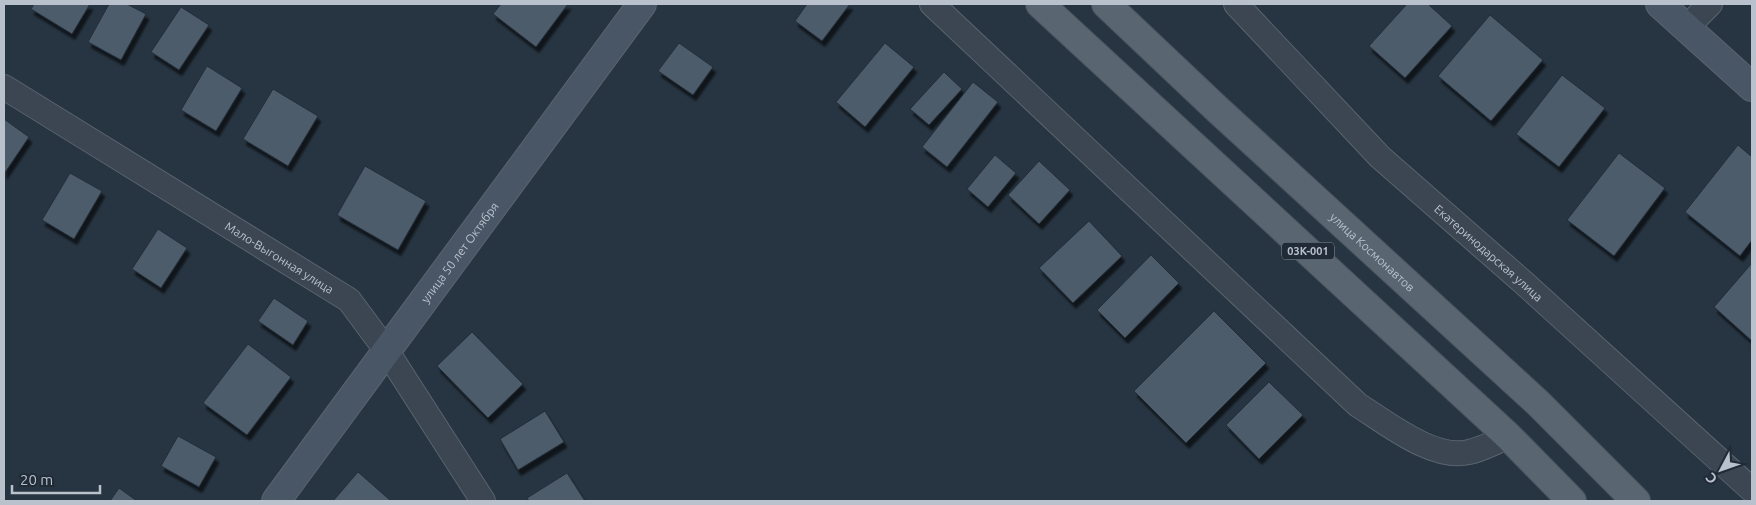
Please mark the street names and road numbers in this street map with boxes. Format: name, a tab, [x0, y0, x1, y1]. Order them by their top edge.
street label: улица 50 лет Октября	[418, 199, 501, 305]
street label: Екатеринодарская улица	[1432, 202, 1546, 303]
street label: улица Космонавтов	[1328, 210, 1418, 294]
street label: Мало-Выгонная улица	[223, 219, 336, 296]
road number: 03К-001	[1282, 242, 1334, 260]

